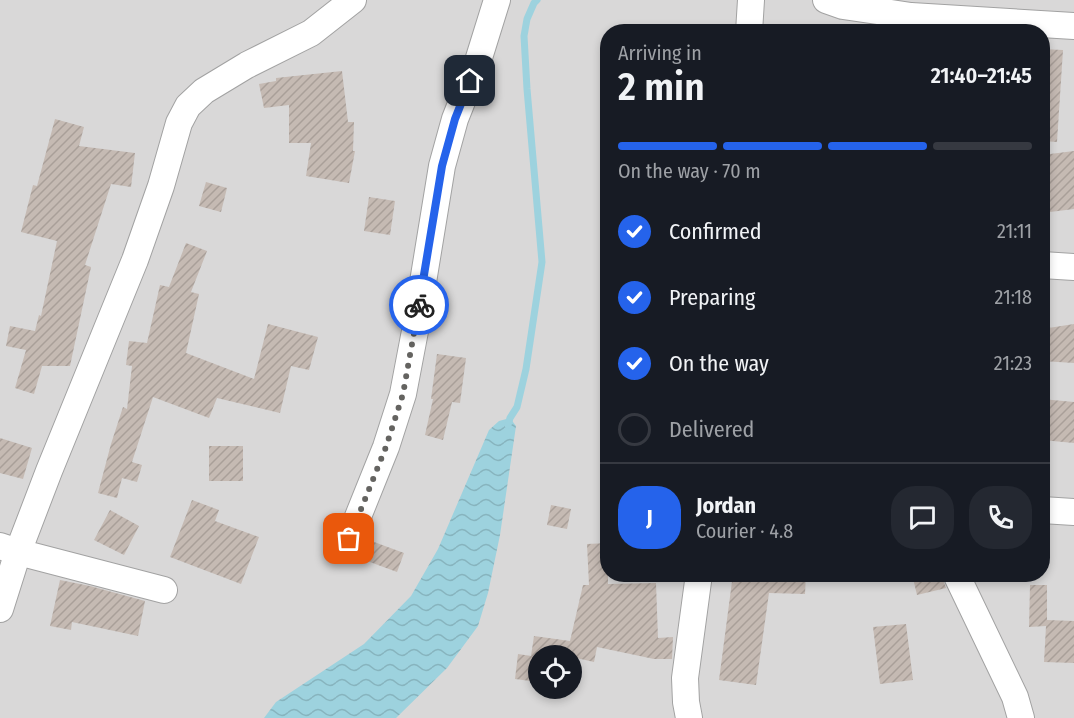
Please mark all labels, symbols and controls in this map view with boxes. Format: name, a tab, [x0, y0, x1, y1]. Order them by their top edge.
text: Arriving in	[618, 41, 702, 65]
pin	[444, 55, 495, 106]
text: 21:40–21:45	[931, 62, 1032, 89]
icon: home	[453, 64, 486, 97]
text: 2 min	[618, 64, 705, 110]
text: On the way · 70 m	[618, 159, 761, 183]
icon: check	[618, 215, 651, 248]
text: Confirmed	[669, 218, 762, 245]
text: 21:11	[997, 219, 1032, 243]
courier	[389, 275, 449, 335]
icon: check	[618, 281, 651, 314]
text: Preparing	[669, 284, 755, 311]
text: 21:18	[995, 285, 1032, 309]
icon: bike	[403, 289, 436, 322]
icon: check	[618, 347, 651, 380]
text: On the way	[669, 350, 769, 377]
text: 21:23	[994, 351, 1032, 375]
text: Delivered	[669, 416, 754, 443]
button: chat	[891, 486, 954, 549]
button: phone	[969, 486, 1032, 549]
text: Jordan	[696, 492, 756, 519]
text: J	[646, 504, 653, 531]
pin	[323, 513, 374, 564]
text: Courier · 4.8	[696, 519, 793, 543]
icon: bag	[332, 522, 365, 555]
map controls	[528, 645, 582, 699]
button: locate	[528, 645, 582, 699]

